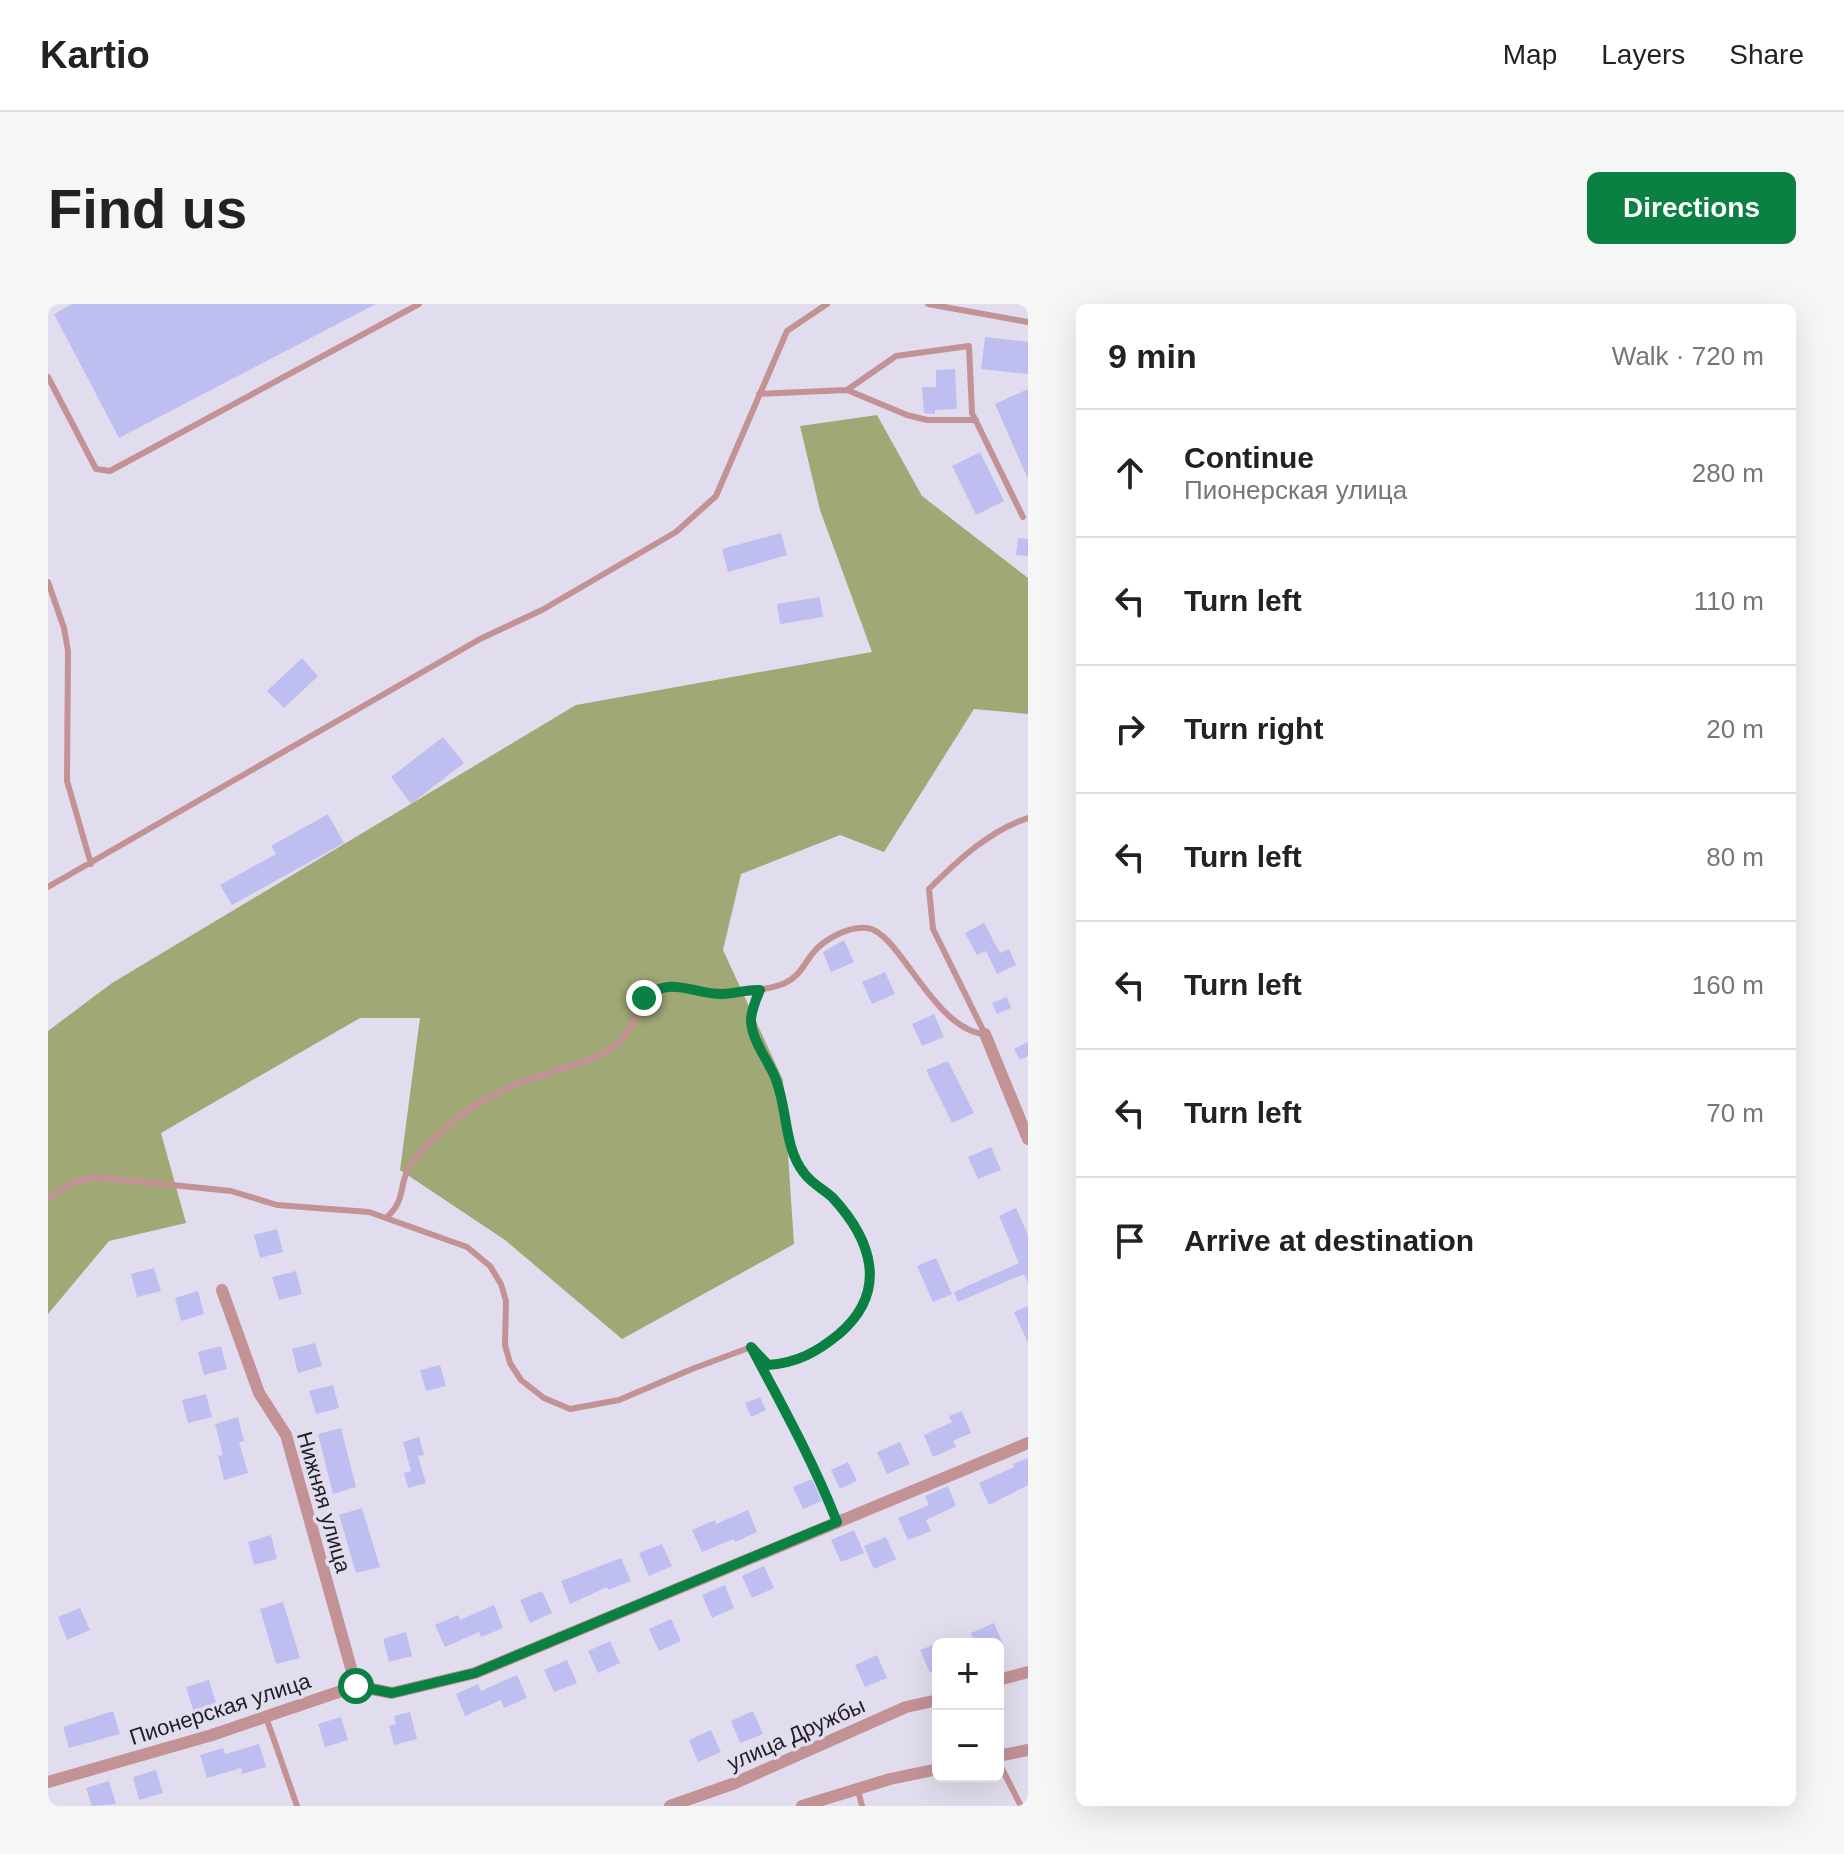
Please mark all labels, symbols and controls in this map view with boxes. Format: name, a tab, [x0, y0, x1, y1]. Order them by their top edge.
text: Kartio	[40, 34, 150, 76]
text: Map	[1503, 39, 1557, 70]
text: Layers	[1601, 39, 1685, 70]
text: Share	[1729, 39, 1804, 70]
button: Directions	[1587, 172, 1796, 244]
text: Find us	[48, 177, 247, 240]
text: 9 min	[1108, 337, 1197, 375]
text: Walk · 720 m	[1612, 341, 1764, 371]
text: Continue	[1184, 441, 1314, 474]
icon: ahead	[1108, 451, 1152, 495]
text: 280 m	[1692, 458, 1764, 488]
text: Пионерская улица	[1184, 475, 1407, 505]
icon: left	[1108, 579, 1152, 623]
text: Turn left	[1184, 584, 1302, 617]
text: 110 m	[1694, 586, 1764, 616]
icon: right	[1108, 707, 1152, 751]
text: Turn right	[1184, 712, 1323, 745]
text: 20 m	[1706, 714, 1764, 744]
icon: left	[1108, 835, 1152, 879]
text: Turn left	[1184, 840, 1302, 873]
text: 80 m	[1706, 842, 1764, 872]
icon: left	[1108, 963, 1152, 1007]
text: Turn left	[1184, 968, 1302, 1001]
text: 160 m	[1692, 970, 1764, 1000]
route end	[626, 980, 662, 1016]
icon: left	[1108, 1091, 1152, 1135]
text: Turn left	[1184, 1096, 1302, 1129]
text: 70 m	[1706, 1098, 1764, 1128]
icon: arrive	[1108, 1219, 1152, 1263]
text: Arrive at destination	[1184, 1224, 1474, 1257]
street label: Нижняя улица	[292, 1429, 356, 1576]
map controls	[932, 1638, 1004, 1782]
button: +	[932, 1638, 1004, 1710]
street label: Пионерская улица	[126, 1668, 314, 1750]
route start	[338, 1668, 374, 1704]
street label: улица Дружбы	[723, 1692, 869, 1776]
button: −	[932, 1710, 1004, 1782]

